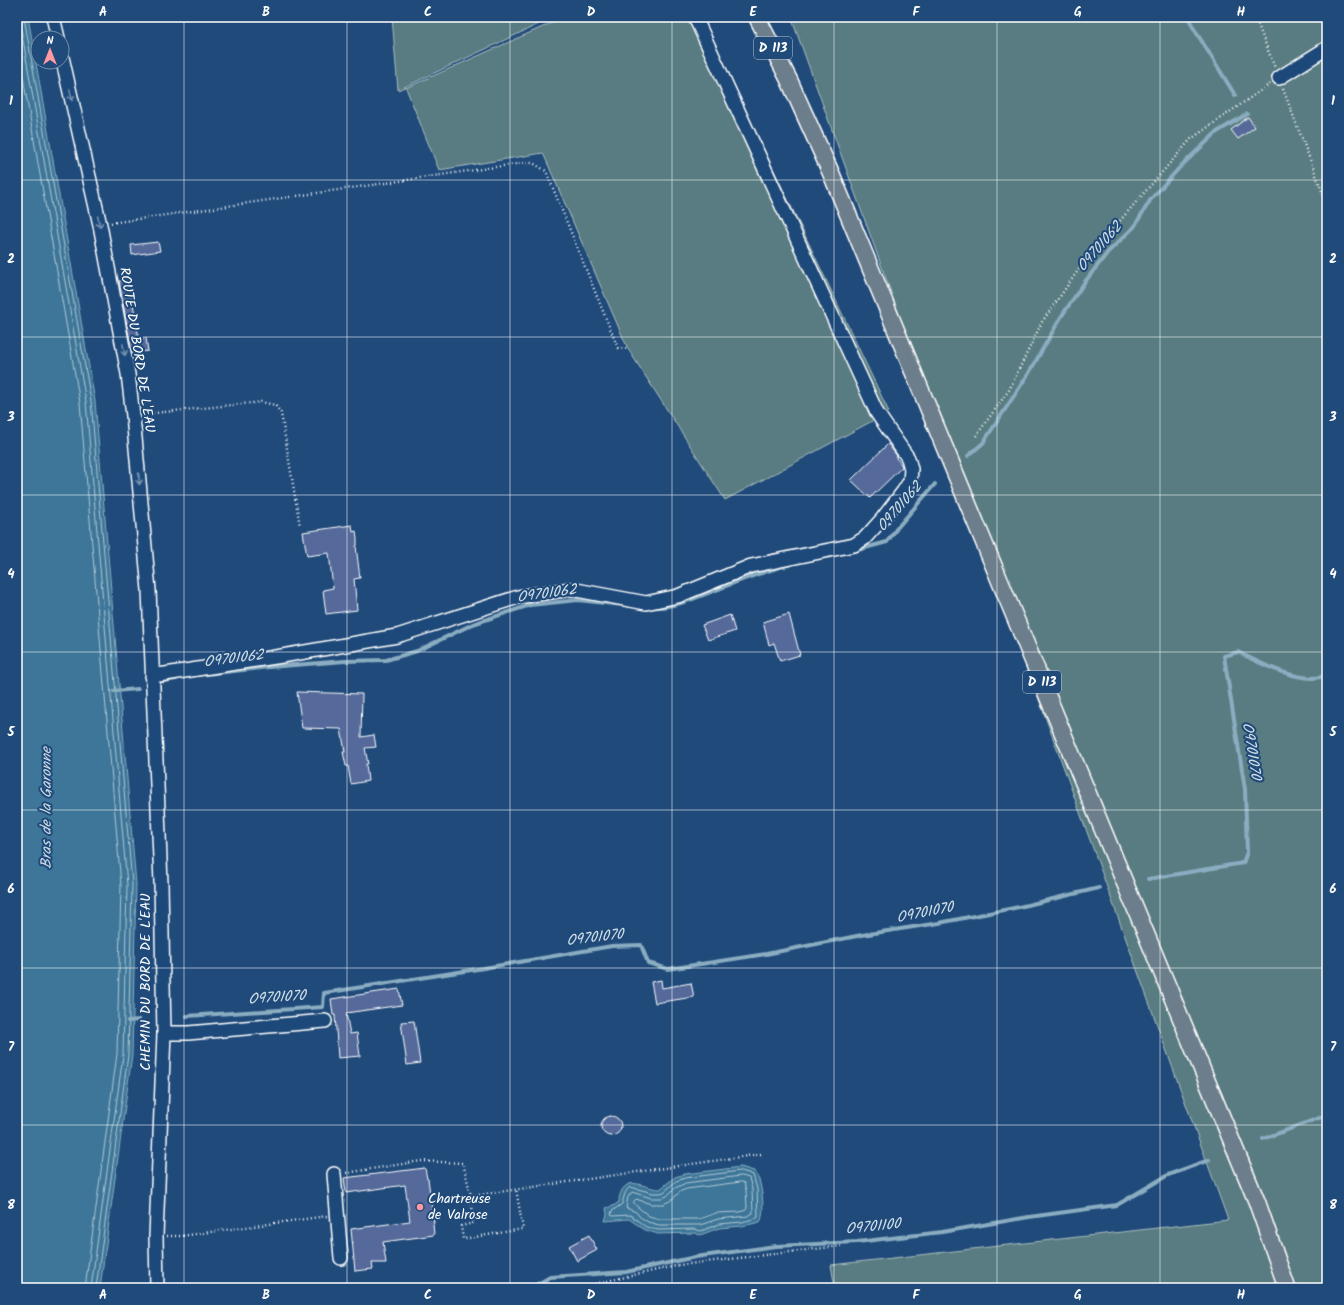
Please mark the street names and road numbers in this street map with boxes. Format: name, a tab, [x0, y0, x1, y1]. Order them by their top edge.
road number: D 113	[754, 37, 792, 59]
street label: ROUTE DU BORD DE L'EAU	[113, 266, 161, 434]
road number: D 113	[1023, 671, 1061, 693]
street label: CHEMIN DU BORD DE L'EAU	[135, 893, 157, 1071]

